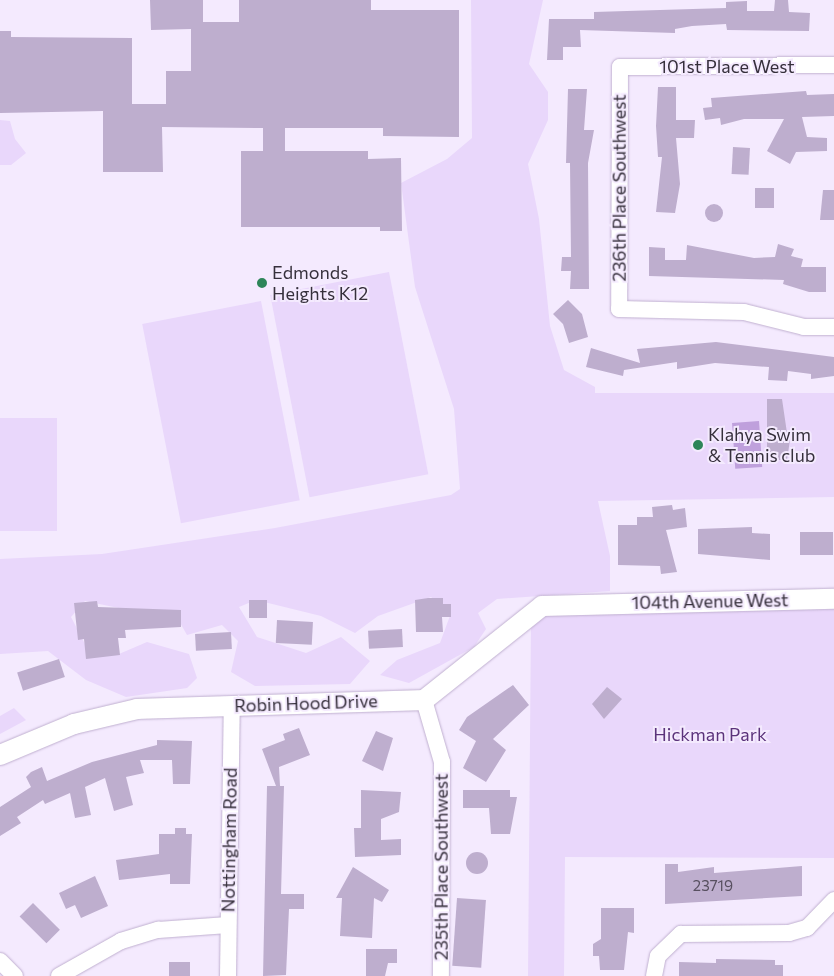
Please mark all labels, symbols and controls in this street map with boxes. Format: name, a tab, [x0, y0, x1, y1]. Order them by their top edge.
street label: 101st Place West	[659, 55, 795, 77]
street label: 236th Place Southwest	[608, 94, 630, 282]
place label: Edmonds Heights K12	[272, 262, 368, 304]
marker: Edmonds Heights K12	[256, 277, 268, 289]
place label: Klahya Swim & Tennis club	[708, 424, 815, 466]
marker: Klahya Swim & Tennis club	[692, 439, 704, 451]
street label: 104th Avenue West	[631, 589, 789, 613]
street label: Robin Hood Drive	[234, 690, 378, 716]
park label: Hickman Park	[653, 723, 767, 745]
street label: Nottingham Road	[217, 768, 241, 912]
street label: 235th Place Southwest	[430, 774, 452, 960]
house number: 23719	[693, 877, 733, 895]

